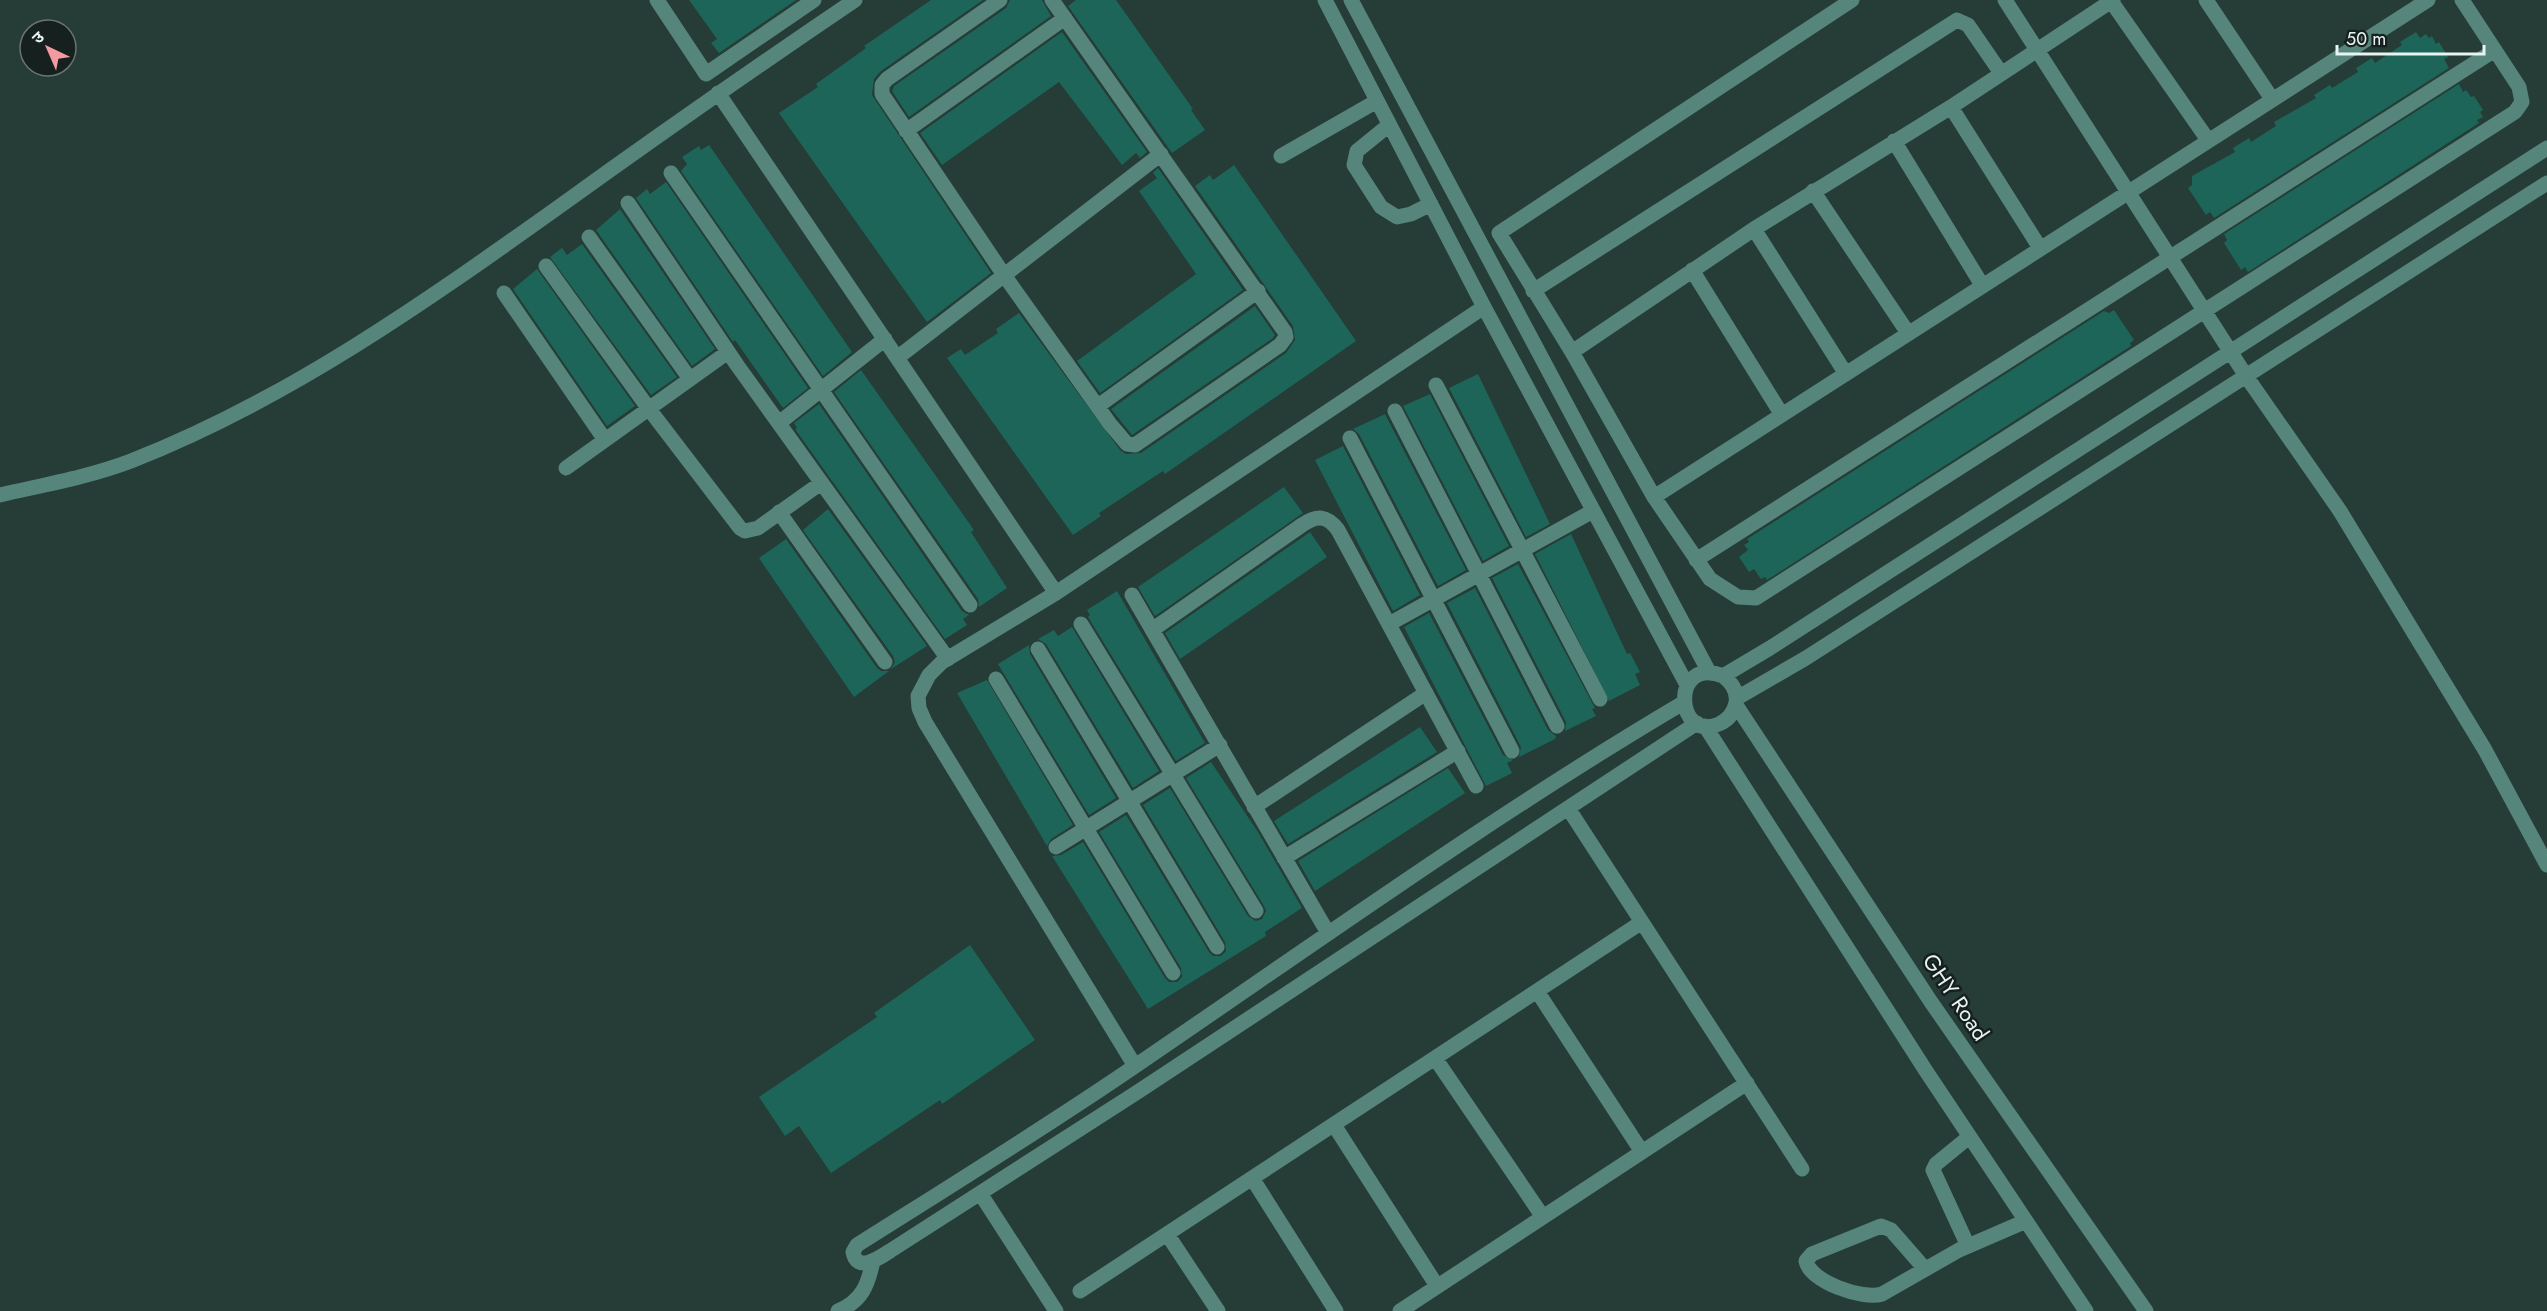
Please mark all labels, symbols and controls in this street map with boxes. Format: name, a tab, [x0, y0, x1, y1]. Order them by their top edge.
north arrow	[18, 18, 78, 78]
scale bar	[2337, 18, 2484, 56]
text: उ	[27, 26, 50, 49]
text: 50 m	[2346, 26, 2386, 52]
street label: GHY Road	[1915, 947, 1997, 1047]

